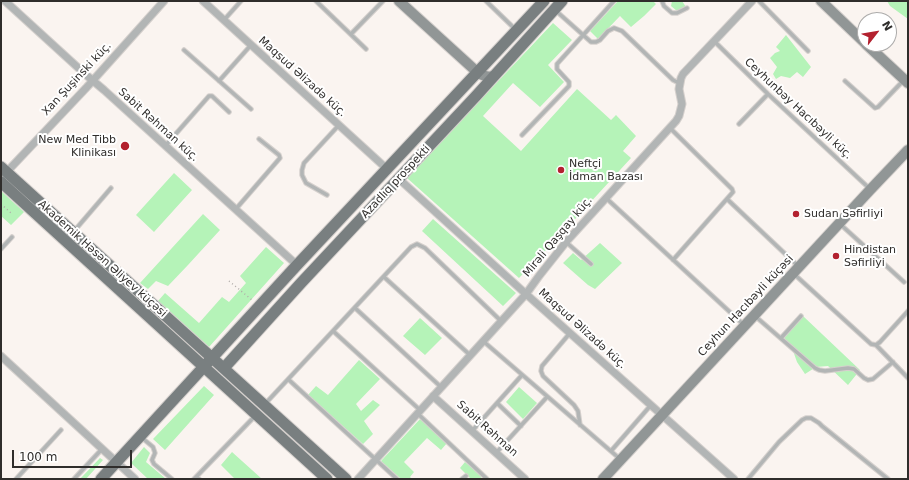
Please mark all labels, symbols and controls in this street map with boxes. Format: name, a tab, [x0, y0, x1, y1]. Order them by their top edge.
north arrow	[857, 12, 897, 52]
text: N	[879, 19, 895, 33]
street label: Maqsud Əlizadə küç.	[255, 34, 349, 120]
street label: Xan Şuşinski küç.	[40, 40, 114, 118]
street label: Ceyhunbəy Hacıbəyli küç.	[742, 56, 854, 162]
street label: Sabit Rəhman küç.	[115, 85, 201, 165]
place label: New Med Tibb Klinikası	[38, 133, 116, 159]
marker: New Med Tibb Klinikası	[119, 140, 131, 152]
street label: Azadlıq prospekti	[359, 143, 433, 221]
place label: Neftçi İdman Bazası	[569, 157, 643, 183]
marker: Neftçi İdman Bazası	[556, 165, 566, 175]
street label: Mirəli Qaşqay küç.	[521, 194, 595, 280]
street label: Akademik Həsən Əliyev küçəsi	[35, 198, 169, 320]
place label: Sudan Səfirliyi	[804, 207, 883, 221]
marker: Sudan Səfirliyi	[791, 209, 801, 219]
place label: Hindistan Səfirliyi	[844, 243, 896, 269]
marker: Hindistan Səfirliyi	[831, 251, 841, 261]
street label: Ceyhun Hacıbəyli küçəsi	[695, 253, 797, 359]
street label: Maqsud Əlizadə küç.	[535, 286, 629, 372]
street label: Sabit Rəhman	[454, 398, 520, 460]
scale bar	[14, 442, 134, 468]
text: 100 m	[19, 450, 57, 464]

